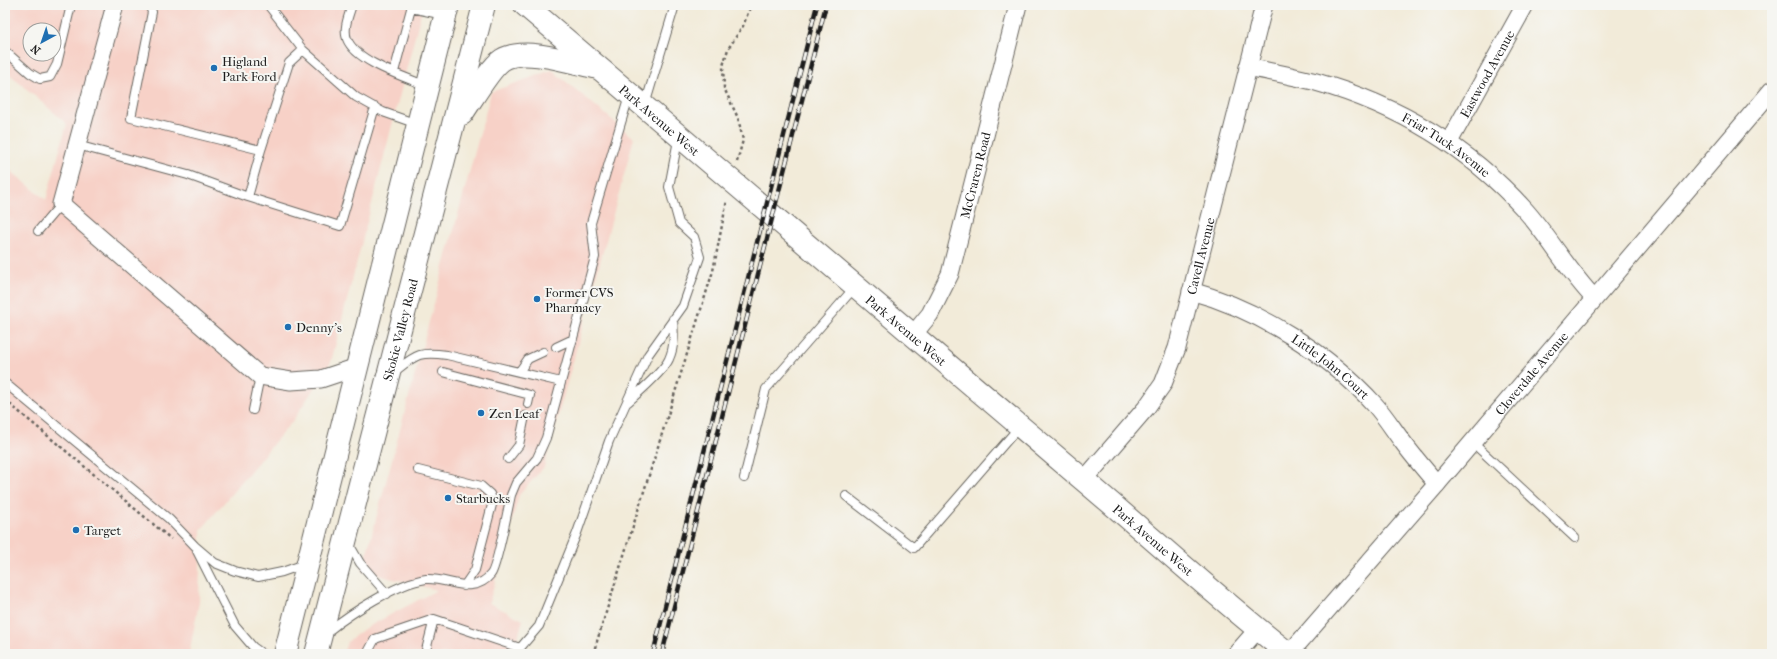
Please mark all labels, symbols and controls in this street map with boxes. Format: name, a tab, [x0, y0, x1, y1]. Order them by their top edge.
north arrow	[22, 22, 62, 62]
street label: Eastwood Avenue	[1457, 27, 1517, 120]
text: N	[28, 41, 43, 57]
place label: Higland Park Ford	[222, 54, 277, 84]
marker: Higland Park Ford	[209, 63, 219, 73]
street label: Park Avenue West	[616, 81, 703, 159]
street label: Friar Tuck Avenue	[1400, 109, 1494, 180]
street label: McCraren Road	[957, 129, 993, 220]
street label: Cavell Avenue	[1183, 215, 1217, 296]
street label: Skokie Valley Road	[380, 276, 421, 382]
place label: Former CVS Pharmacy	[545, 285, 614, 315]
street label: Park Avenue West	[863, 292, 950, 369]
marker: Former CVS Pharmacy	[532, 294, 542, 304]
place label: Denny's	[296, 320, 342, 335]
marker: Denny's	[283, 322, 293, 332]
street label: Cloverdale Avenue	[1492, 328, 1571, 418]
street label: Little John Court	[1289, 331, 1373, 402]
place label: Zen Leaf	[489, 406, 542, 421]
marker: Zen Leaf	[476, 408, 486, 418]
place label: Starbucks	[456, 491, 510, 506]
marker: Starbucks	[443, 493, 453, 503]
street label: Park Avenue West	[1110, 501, 1197, 579]
place label: Target	[84, 523, 122, 538]
marker: Target	[71, 525, 81, 535]

